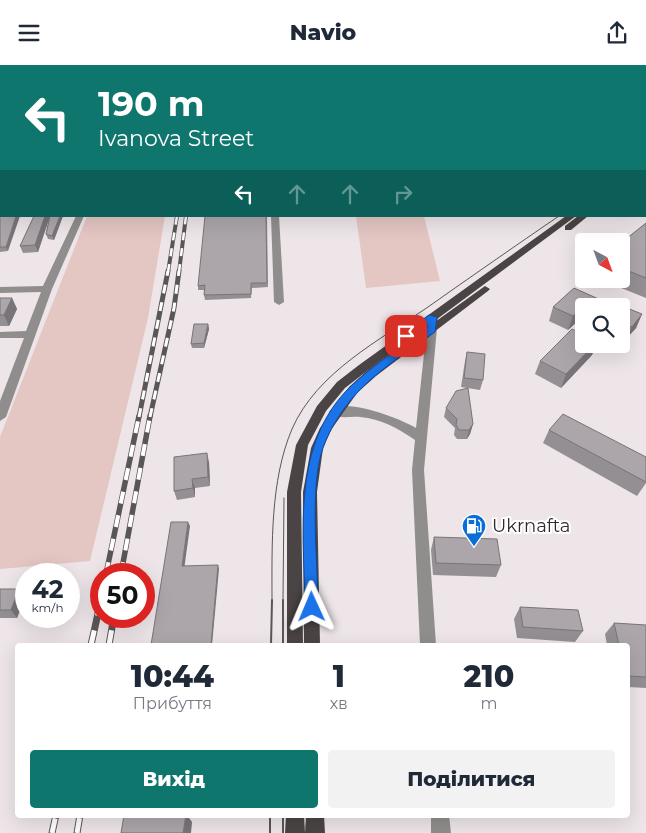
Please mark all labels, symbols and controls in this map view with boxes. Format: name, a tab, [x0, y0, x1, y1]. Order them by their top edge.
icon: menu	[15, 19, 43, 47]
text: Navio	[290, 19, 356, 46]
icon: share	[603, 19, 631, 47]
text: 190 m	[98, 82, 204, 125]
icon: left	[15, 85, 80, 150]
text: Ivanova Street	[98, 125, 254, 152]
icon: left	[230, 180, 258, 208]
icon: ahead	[283, 180, 311, 208]
icon: ahead	[336, 180, 364, 208]
icon: right	[389, 180, 417, 208]
north arrow	[575, 233, 630, 287]
map controls	[575, 233, 630, 353]
button: search	[575, 298, 630, 353]
pin	[385, 315, 427, 357]
icon: arrive	[392, 322, 420, 350]
fuel station icon: Ukrnafta	[461, 513, 487, 547]
place label: Ukrnafta	[492, 515, 570, 537]
speed limit sign: 50	[90, 563, 155, 628]
text: 42	[32, 574, 63, 604]
position arrow	[285, 580, 337, 632]
text: km/h	[31, 600, 64, 615]
text: 10:44	[131, 658, 214, 695]
text: 1	[333, 658, 345, 695]
text: 210	[464, 658, 514, 695]
text: Прибуття	[133, 694, 212, 713]
text: хв	[330, 694, 348, 713]
text: m	[480, 694, 497, 713]
button: Вихід	[30, 750, 318, 808]
button: Поділитися	[328, 750, 615, 808]

